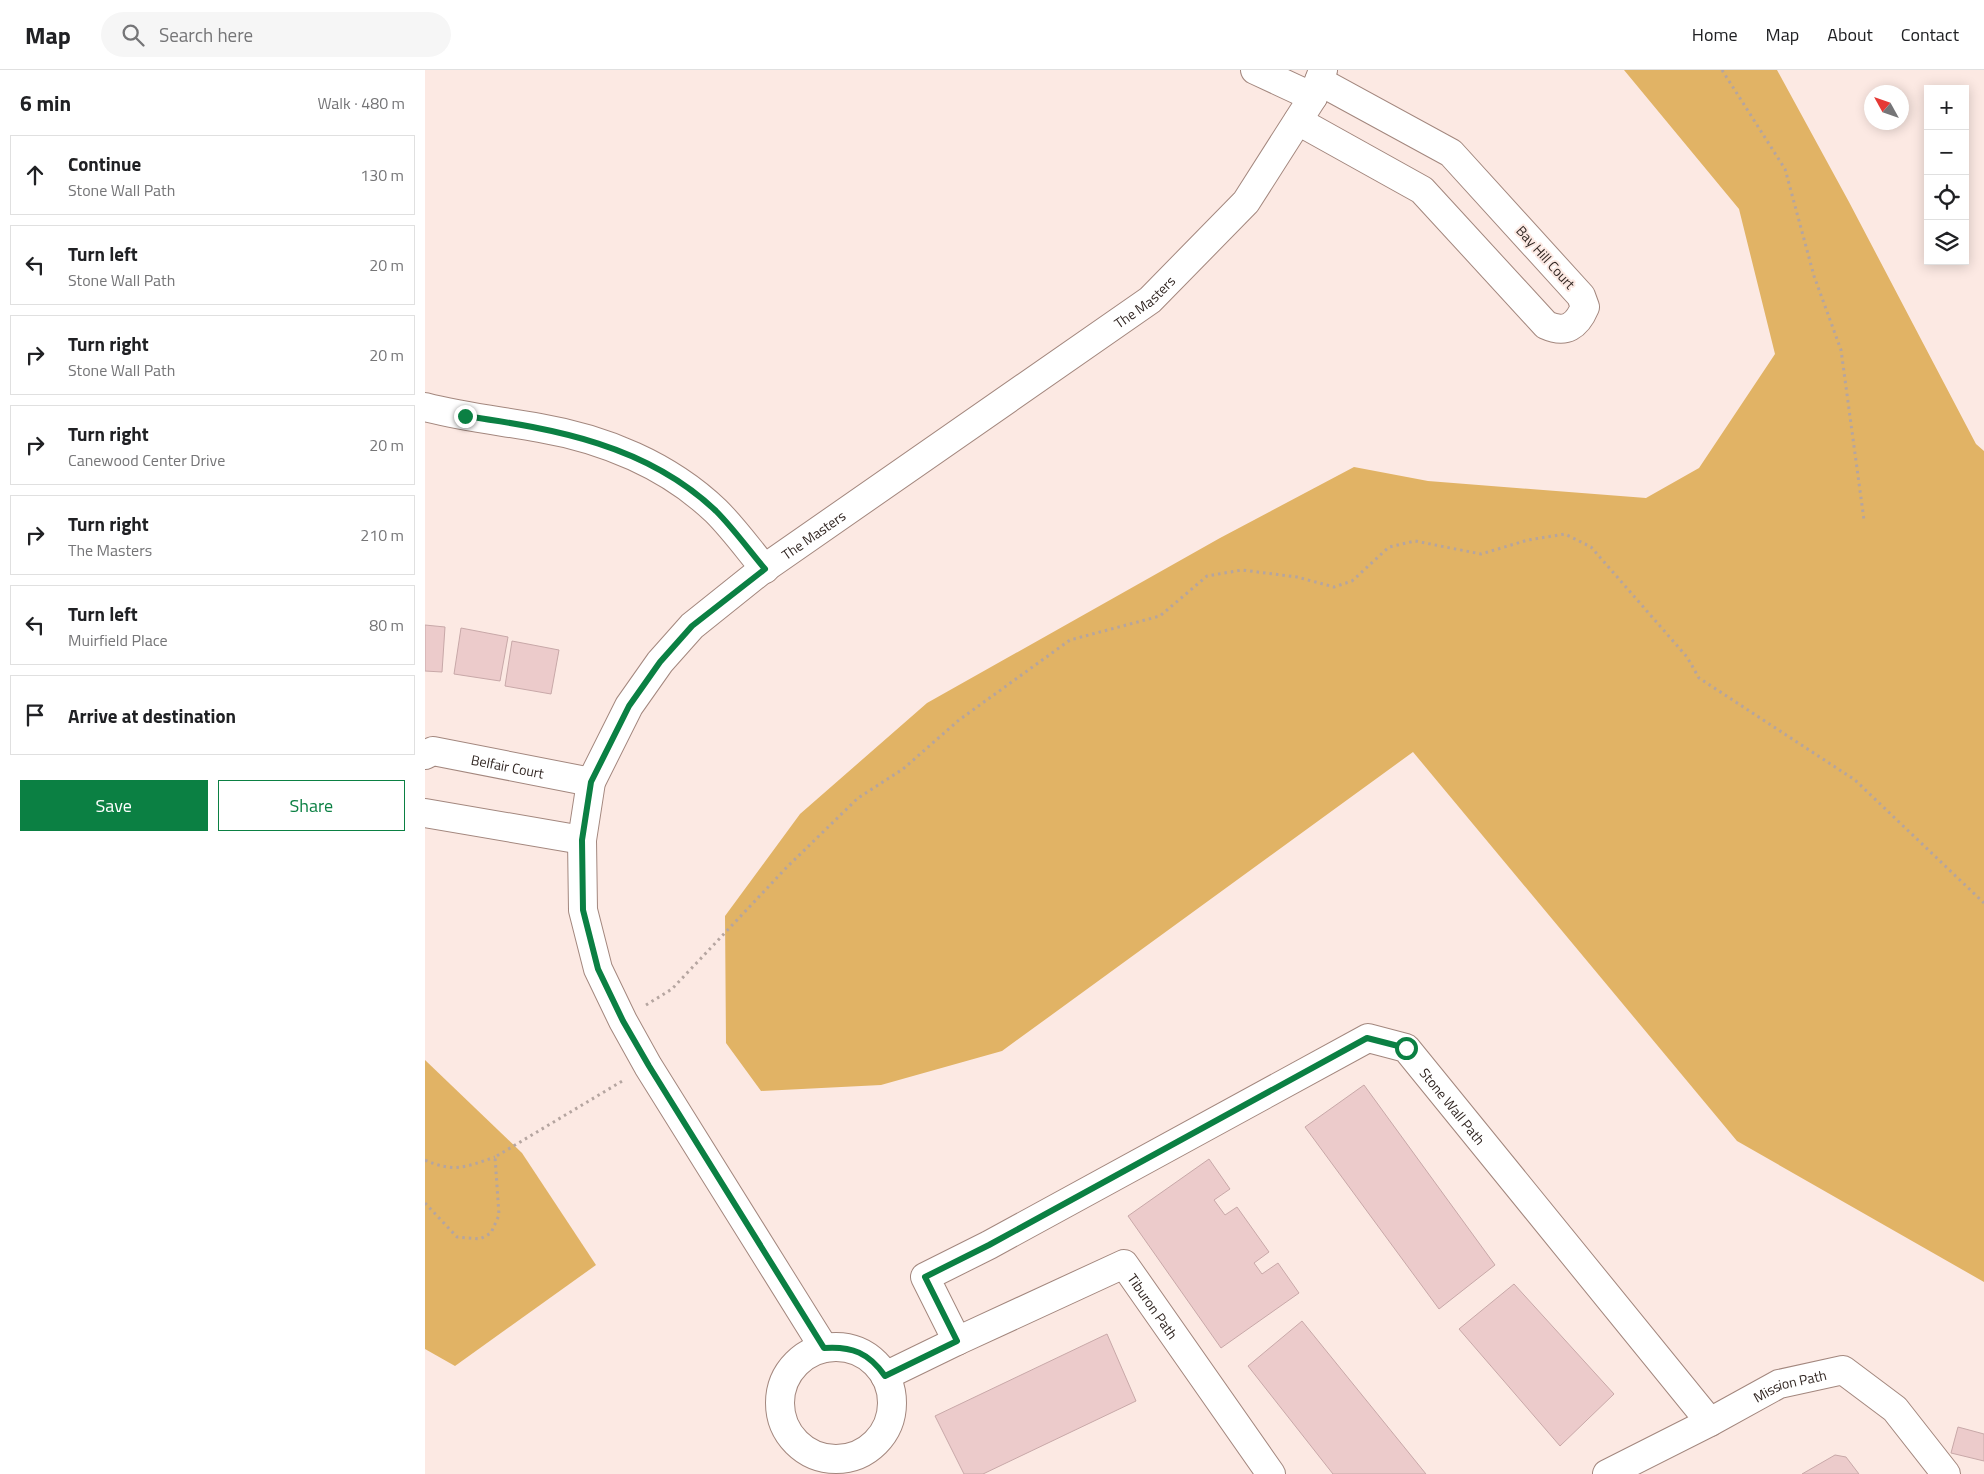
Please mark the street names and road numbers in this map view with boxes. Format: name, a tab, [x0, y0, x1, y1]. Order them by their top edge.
street label: Bay Hill Court	[1512, 220, 1580, 294]
street label: The Masters	[1109, 270, 1179, 333]
street label: The Masters	[777, 505, 849, 564]
street label: Belfair Court	[469, 748, 546, 783]
street label: Stone Wall Path	[1415, 1063, 1491, 1149]
street label: Tiburon Path	[1123, 1269, 1184, 1343]
street label: Mission Path	[1749, 1363, 1828, 1407]

